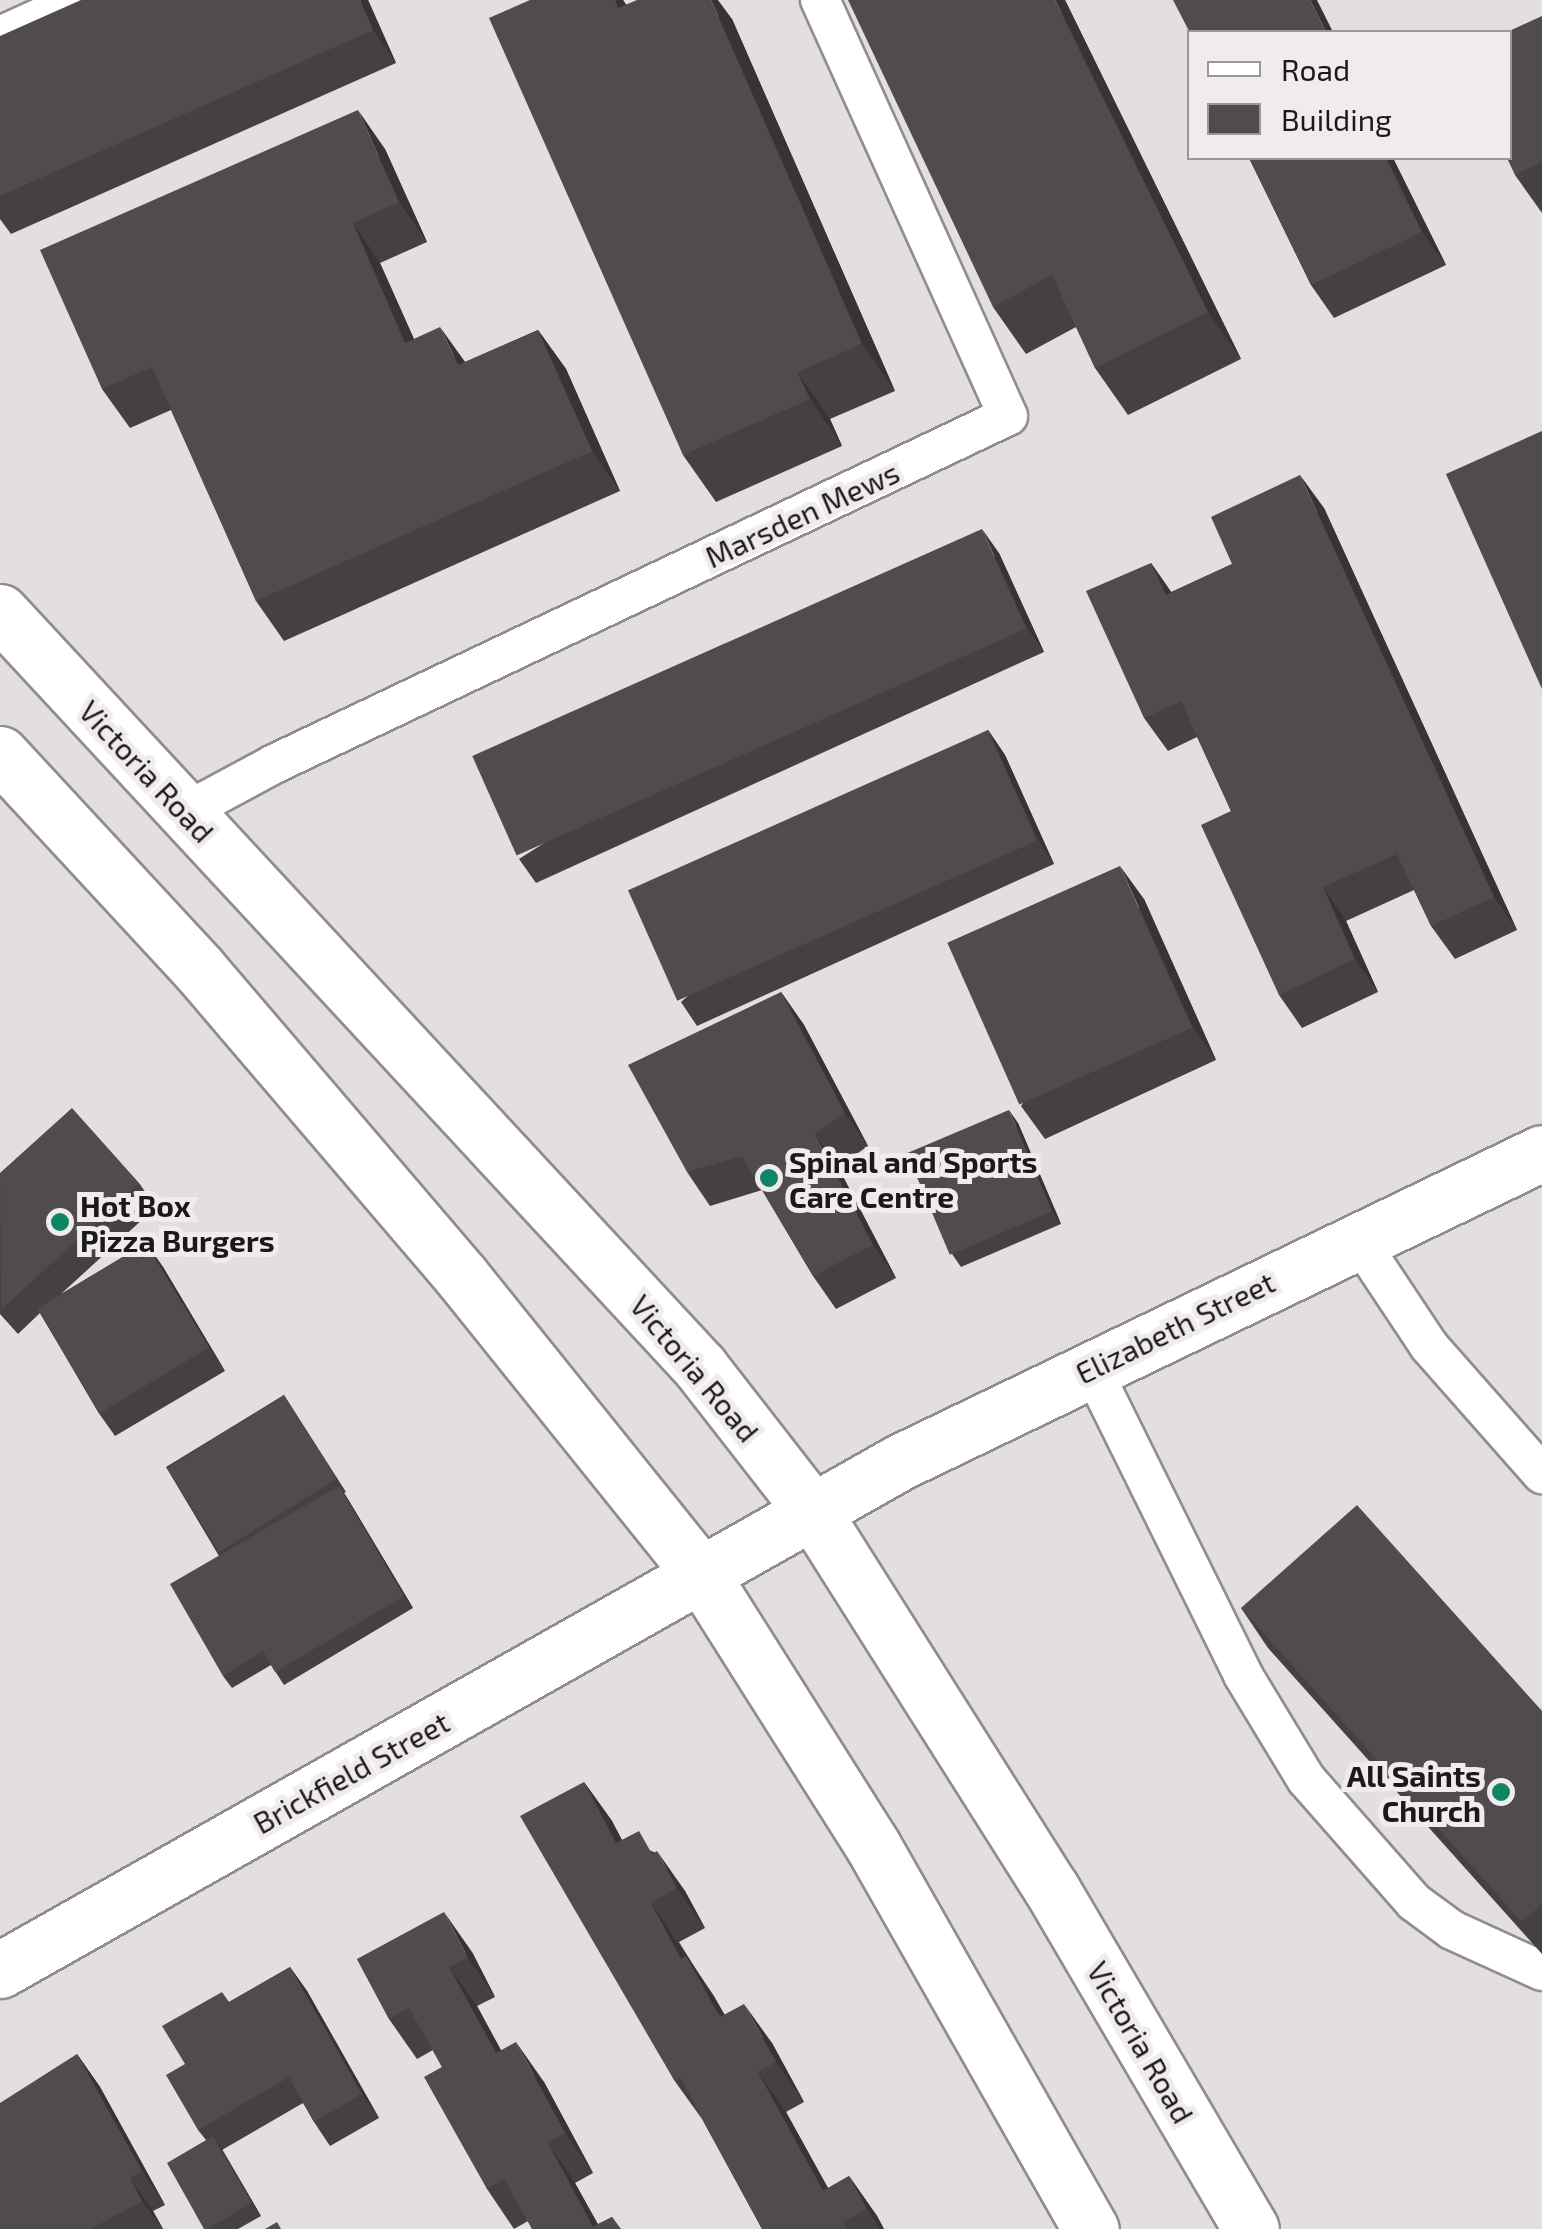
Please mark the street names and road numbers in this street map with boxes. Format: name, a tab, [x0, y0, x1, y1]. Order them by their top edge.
street label: Marsden Mews	[699, 453, 905, 575]
street label: Victoria Road	[72, 693, 222, 849]
street label: Elizabeth Street	[1070, 1263, 1280, 1391]
street label: Victoria Road	[623, 1287, 767, 1449]
street label: Brickfield Street	[247, 1703, 455, 1841]
street label: Victoria Road	[1080, 1955, 1202, 2129]

